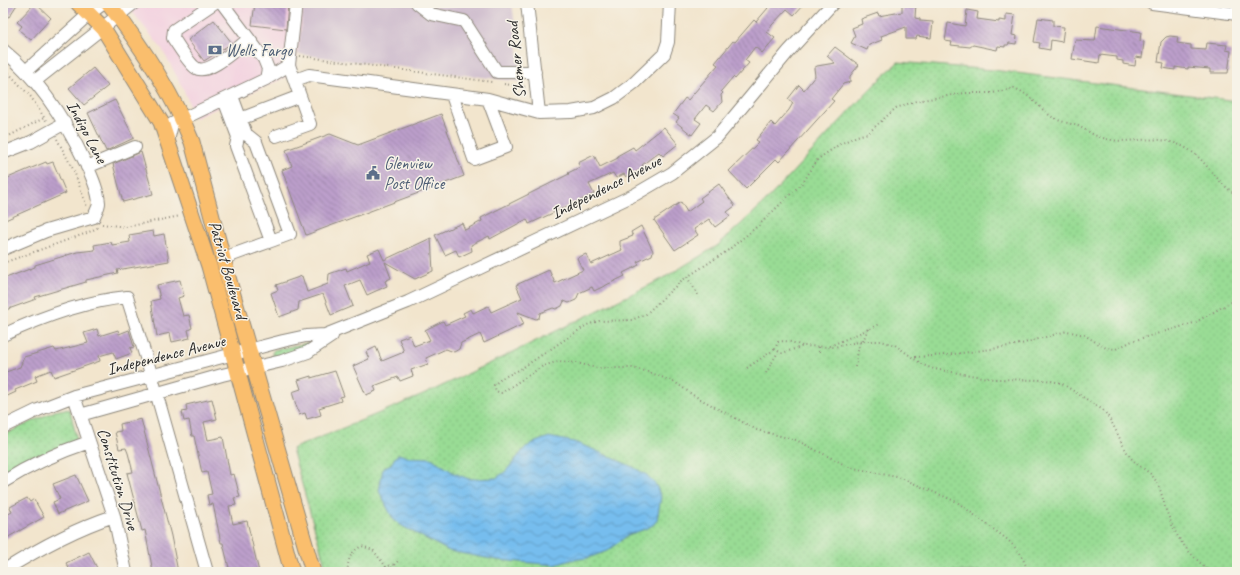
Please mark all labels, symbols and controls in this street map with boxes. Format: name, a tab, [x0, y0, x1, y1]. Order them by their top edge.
street label: Shemer Road	[501, 18, 530, 100]
place label: Wells Fargo	[226, 40, 293, 61]
bank icon: Wells Fargo	[207, 42, 223, 58]
street label: Indigo Lane	[62, 97, 113, 168]
street label: Independence Avenue	[547, 150, 666, 224]
place label: Glenview Post Office	[384, 153, 446, 194]
public building icon: Glenview Post Office	[365, 165, 381, 181]
street label: Patriot Boulevard	[204, 219, 253, 324]
street label: Independence Avenue	[105, 330, 229, 380]
street label: Constitution Drive	[93, 426, 144, 534]

